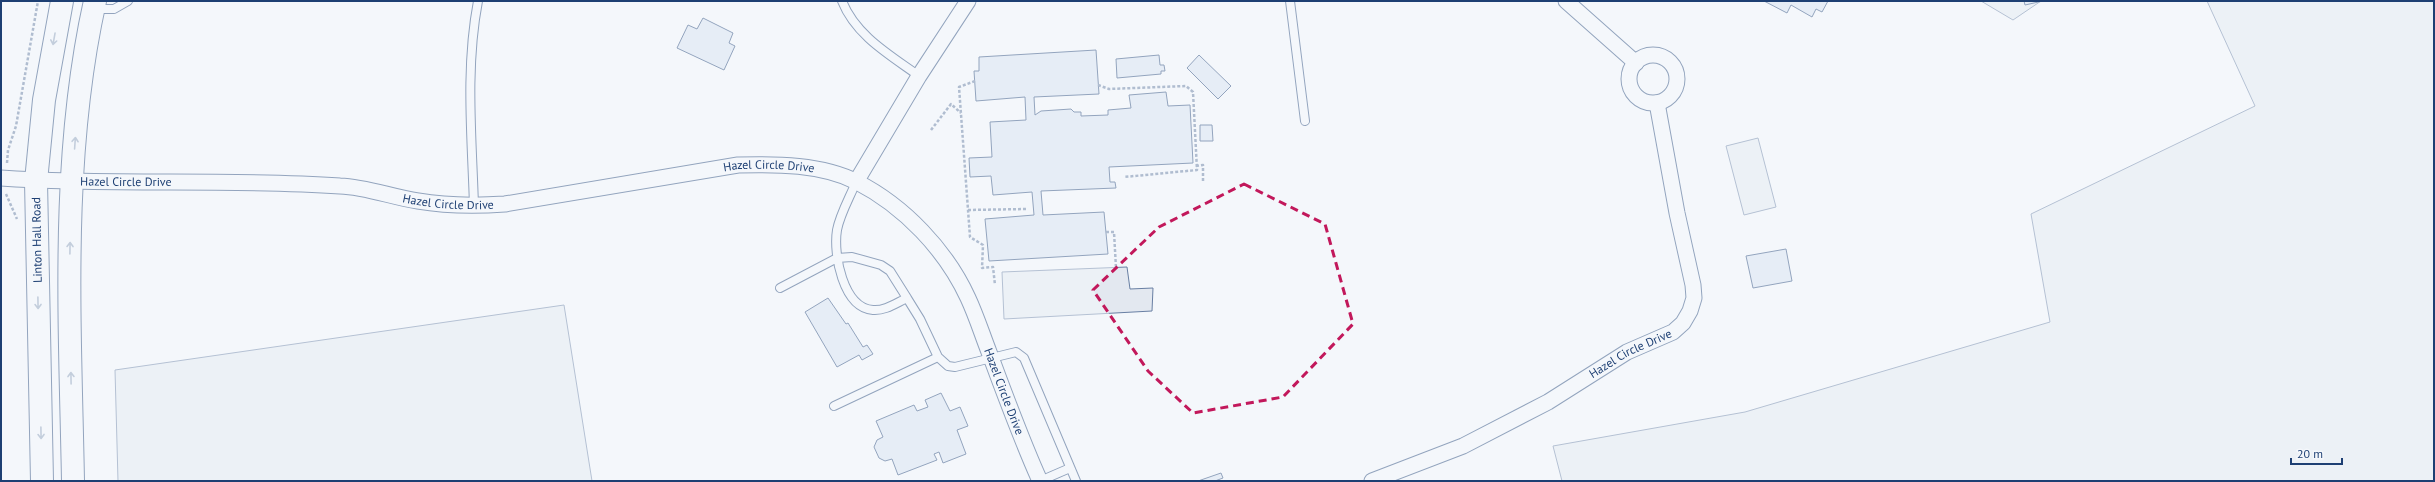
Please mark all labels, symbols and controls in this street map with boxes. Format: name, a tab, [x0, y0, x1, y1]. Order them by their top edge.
one-way arrow	[50, 32, 58, 45]
one-way arrow	[71, 137, 78, 150]
street label: Hazel Circle Drive	[722, 157, 816, 175]
street label: Hazel Circle Drive	[80, 173, 172, 189]
street label: Hazel Circle Drive	[401, 190, 494, 212]
street label: Linton Hall Road	[28, 197, 45, 283]
one-way arrow	[67, 242, 74, 255]
one-way arrow	[35, 296, 42, 309]
street label: Hazel Circle Drive	[1586, 326, 1674, 381]
street label: Hazel Circle Drive	[981, 346, 1028, 437]
one-way arrow	[67, 372, 75, 385]
one-way arrow	[37, 426, 45, 439]
scale bar	[2291, 440, 2342, 466]
text: 20 m	[2297, 446, 2323, 461]

